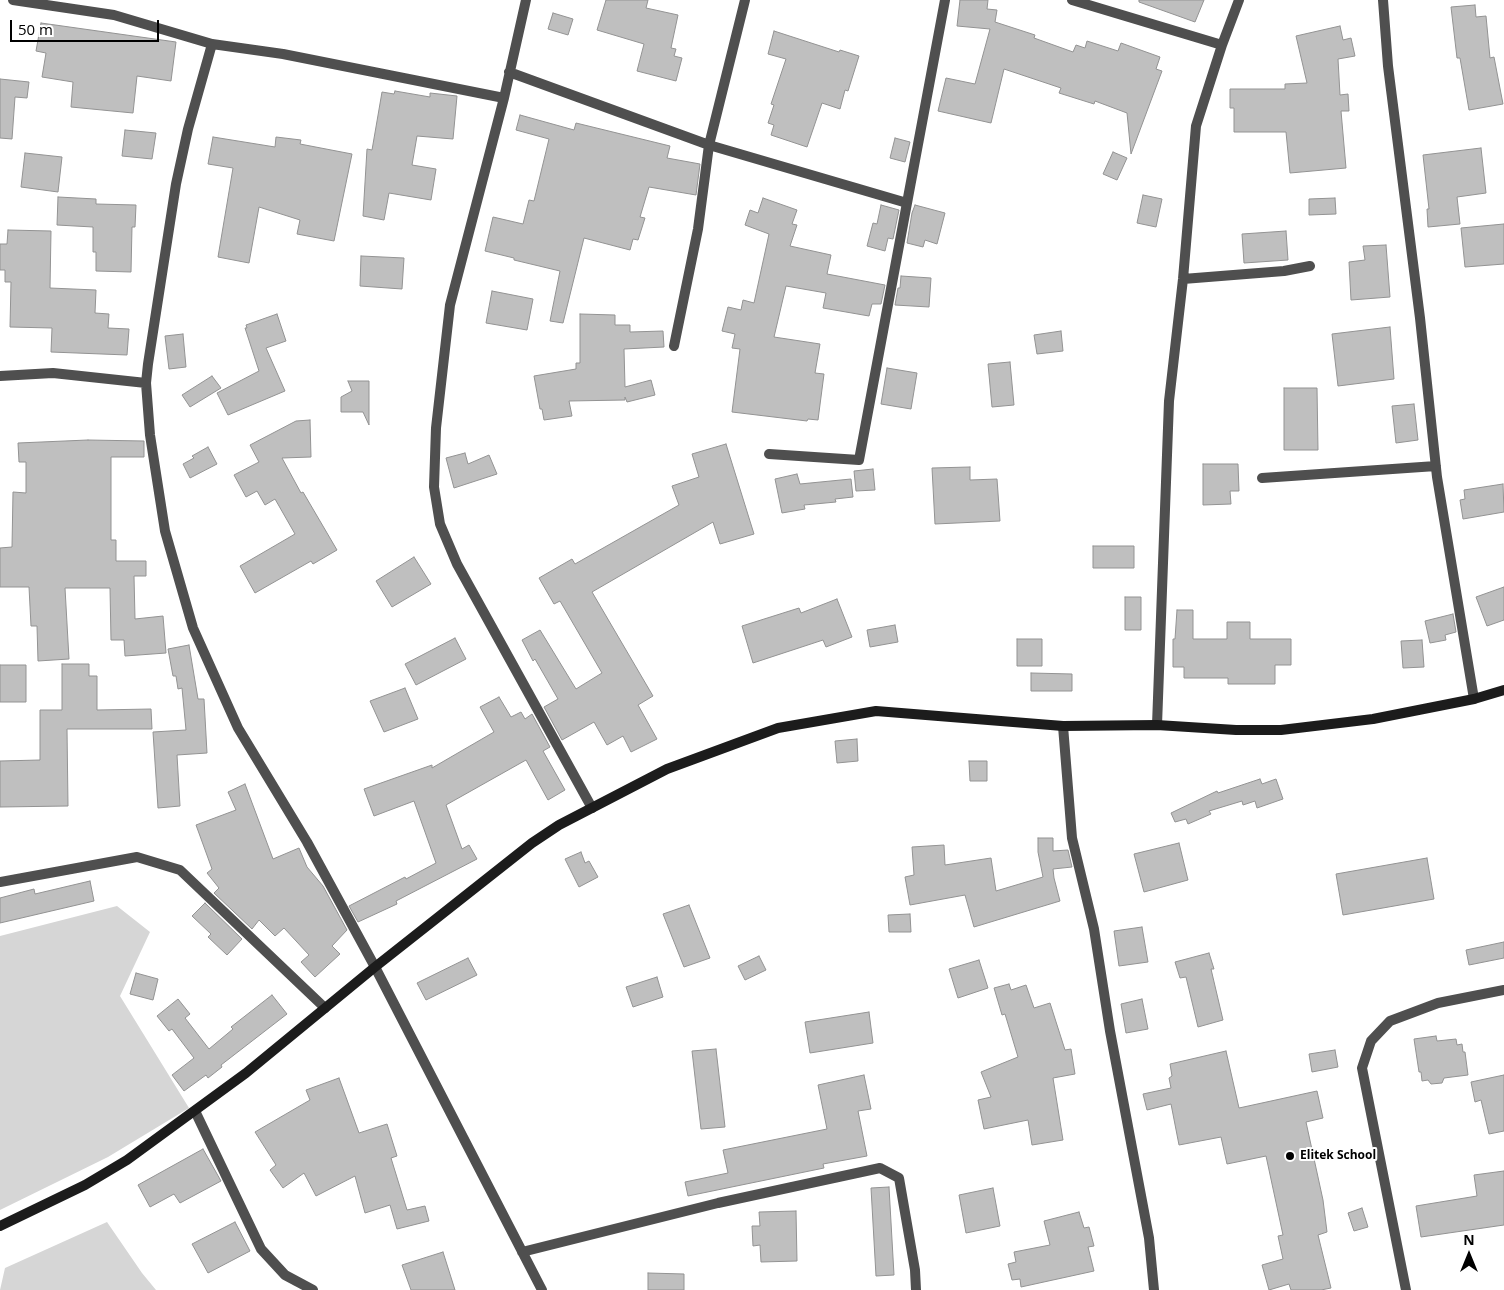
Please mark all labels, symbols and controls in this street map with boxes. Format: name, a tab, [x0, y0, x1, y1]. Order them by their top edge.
scale bar	[12, 10, 161, 42]
text: 50 m	[18, 19, 53, 39]
place label: Elitek School	[1300, 1149, 1376, 1163]
marker: Elitek School	[1284, 1150, 1296, 1162]
north arrow	[1444, 1230, 1494, 1280]
text: N	[1463, 1230, 1475, 1249]

